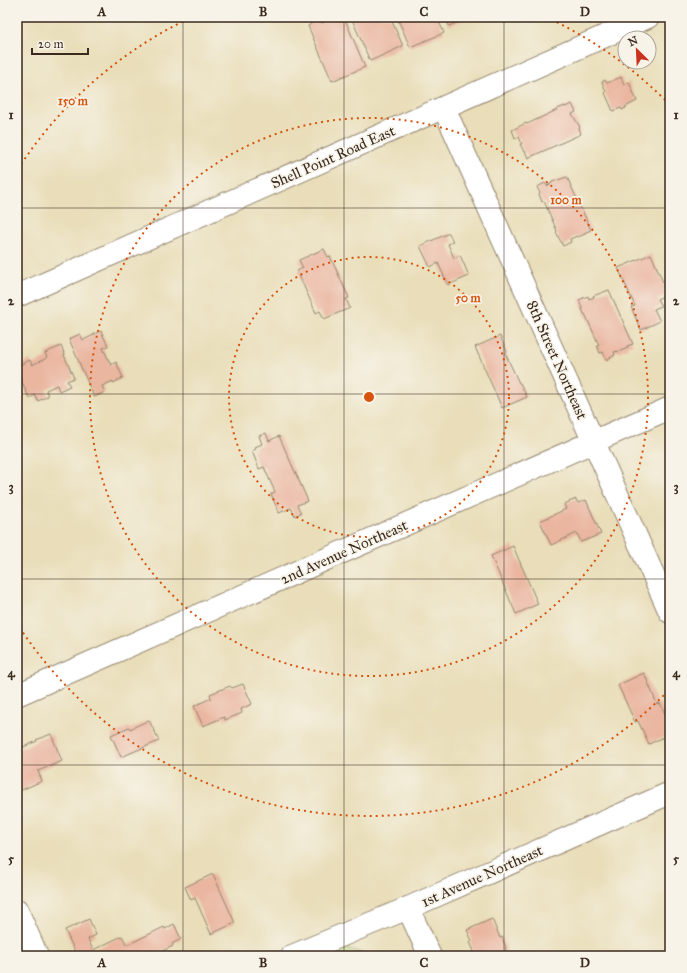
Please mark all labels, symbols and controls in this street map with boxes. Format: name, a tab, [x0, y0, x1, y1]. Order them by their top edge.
text: A	[97, 4, 107, 20]
text: B	[259, 4, 268, 20]
text: C	[420, 4, 429, 20]
text: D	[580, 4, 590, 20]
scale bar	[32, 30, 88, 56]
north arrow	[617, 30, 657, 70]
text: N	[626, 33, 641, 49]
text: 20 m	[38, 37, 64, 51]
text: 150 m	[58, 94, 89, 108]
text: 1	[8, 107, 14, 123]
text: 1	[673, 107, 679, 123]
street label: Shell Point Road East	[268, 121, 399, 193]
text: 100 m	[550, 193, 583, 207]
text: 50 m	[455, 291, 482, 305]
text: 2	[8, 293, 15, 309]
text: 2	[673, 293, 680, 309]
street label: 8th Street Northeast	[523, 298, 592, 423]
centre of rings	[362, 390, 376, 404]
text: 3	[8, 479, 14, 495]
text: 3	[673, 479, 679, 495]
street label: 2nd Avenue Northeast	[278, 516, 411, 588]
text: 4	[7, 665, 15, 681]
text: 4	[672, 665, 680, 681]
street label: 1st Avenue Northeast	[419, 841, 546, 911]
text: 5	[8, 851, 15, 867]
text: 5	[673, 851, 680, 867]
text: A	[97, 955, 107, 971]
text: B	[259, 955, 268, 971]
text: C	[420, 955, 429, 971]
text: D	[580, 955, 590, 971]

